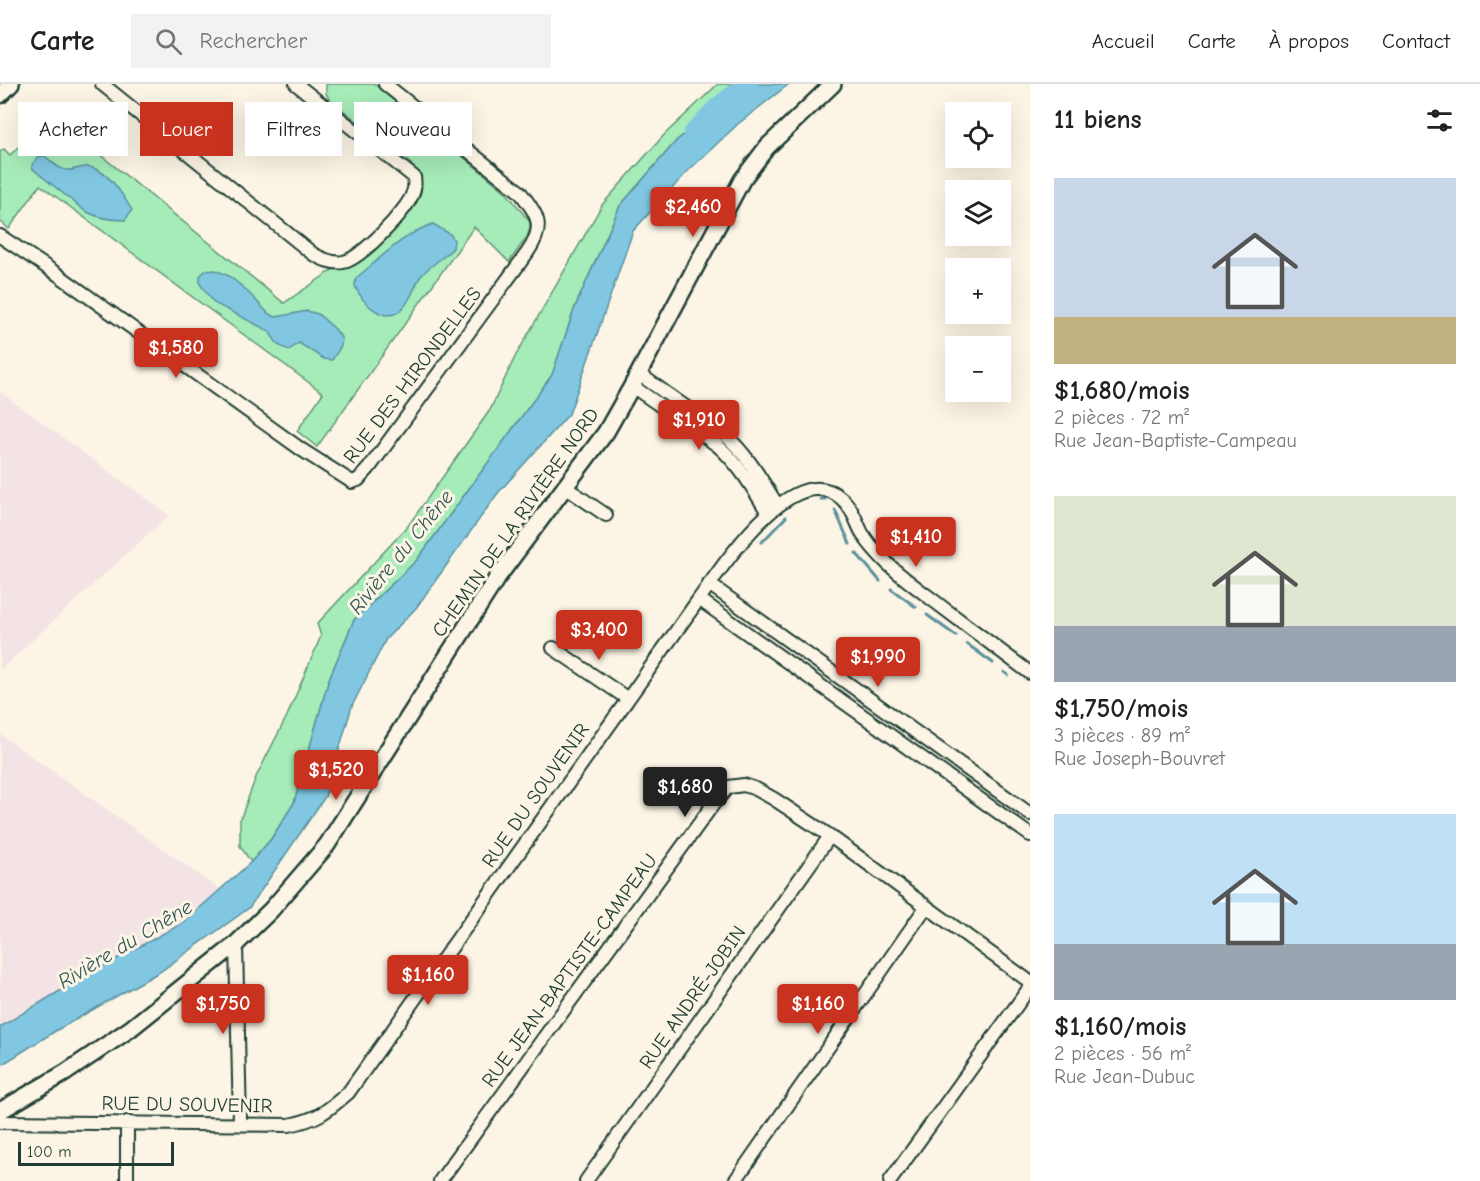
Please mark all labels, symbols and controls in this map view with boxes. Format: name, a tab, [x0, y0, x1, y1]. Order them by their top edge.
search box	[131, 14, 551, 68]
text: Carte	[30, 25, 95, 57]
icon: search	[152, 25, 185, 58]
text: Rechercher	[200, 28, 307, 54]
text: Accueil	[1092, 29, 1155, 53]
text: Carte	[1188, 29, 1236, 53]
text: À propos	[1269, 29, 1349, 53]
text: Contact	[1382, 29, 1450, 53]
chip: Acheter	[18, 102, 128, 156]
chip: Louer	[140, 102, 233, 156]
chip: Filtres	[245, 102, 342, 156]
chip: Nouveau	[354, 102, 472, 156]
map controls	[945, 102, 1011, 402]
button: locate	[945, 102, 1011, 168]
icon: filters	[1423, 104, 1456, 137]
text: 11 biens	[1054, 105, 1142, 135]
button: layers	[945, 180, 1011, 246]
pin: $2,460	[644, 187, 742, 238]
text: $2,460	[664, 195, 722, 218]
icon: home	[1201, 217, 1309, 325]
button: +	[945, 258, 1011, 324]
street label: RUE DES HIRONDELLES	[339, 283, 486, 468]
pin: $1,580	[127, 328, 225, 379]
text: $1,580	[148, 336, 204, 359]
button: −	[945, 336, 1011, 402]
text: $1,680/mois	[1054, 376, 1190, 406]
pin: $1,910	[650, 400, 748, 451]
street label: CHEMIN DE LA RIVIÈRE NORD	[427, 403, 604, 641]
text: 2 pièces · 72 m²	[1054, 406, 1189, 429]
text: $1,910	[672, 408, 726, 431]
text: Rue Jean-Baptiste-Campeau	[1054, 429, 1297, 452]
water label: Rivière du Chêne	[344, 485, 459, 619]
pin: $1,410	[867, 517, 965, 568]
text: $1,410	[890, 525, 942, 548]
icon: home	[1201, 535, 1309, 643]
pin: $3,400	[550, 610, 648, 661]
text: $3,400	[570, 618, 628, 641]
pin: $1,990	[829, 637, 927, 688]
text: $1,990	[850, 645, 906, 668]
text: $1,750/mois	[1054, 694, 1188, 724]
street label: RUE DU SOUVENIR	[477, 719, 594, 872]
text: 3 pièces · 89 m²	[1054, 724, 1190, 747]
text: Rue Joseph-Bouvret	[1054, 747, 1225, 770]
pin: $1,520	[287, 750, 385, 801]
text: $1,520	[308, 758, 364, 781]
pin: $1,680	[636, 767, 734, 818]
text: $1,680	[657, 775, 713, 798]
street label: RUE JEAN-BAPTISTE-CAMPEAU	[477, 849, 662, 1091]
icon: home	[1201, 853, 1309, 961]
water label: Rivière du Chêne	[53, 894, 197, 994]
street label: RUE ANDRÉ-JOBIN	[634, 921, 750, 1073]
pin: $1,160	[379, 955, 477, 1006]
text: $1,160	[401, 963, 455, 986]
pin: $1,750	[174, 984, 272, 1035]
pin: $1,160	[769, 984, 867, 1035]
text: $1,750	[196, 992, 250, 1015]
text: $1,160	[791, 992, 845, 1015]
text: $1,160/mois	[1054, 1012, 1186, 1042]
text: 2 pièces · 56 m²	[1054, 1042, 1191, 1065]
text: Rue Jean-Dubuc	[1054, 1065, 1195, 1088]
street label: RUE DU SOUVENIR	[101, 1092, 273, 1117]
scale bar	[18, 1139, 174, 1166]
text: 100 m	[27, 1143, 71, 1161]

